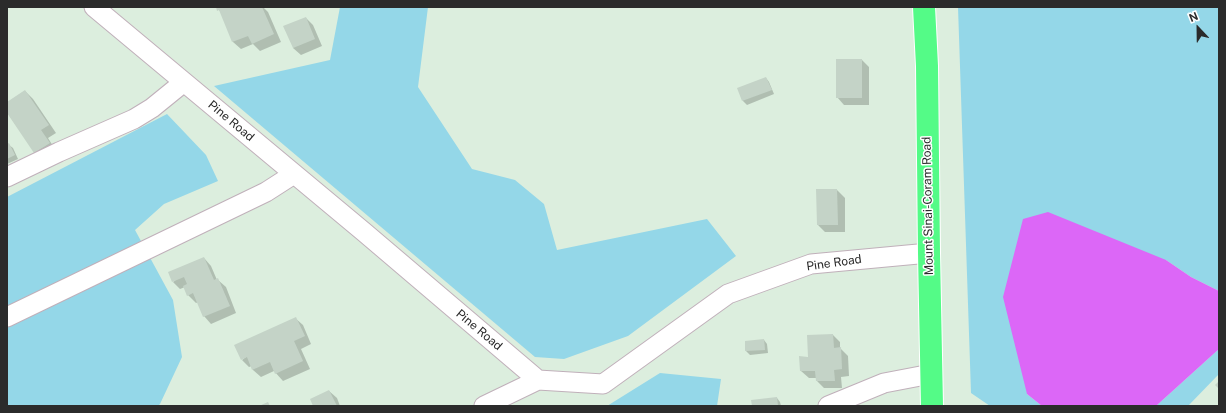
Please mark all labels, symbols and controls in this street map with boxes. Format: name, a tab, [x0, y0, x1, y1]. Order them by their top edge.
north arrow	[1178, 8, 1218, 48]
text: N	[1187, 10, 1200, 24]
street label: Pine Road	[205, 98, 257, 144]
street label: Mount Sinai-Coram Road	[920, 137, 936, 275]
street label: Pine Road	[805, 252, 863, 274]
street label: Pine Road	[453, 307, 505, 353]

